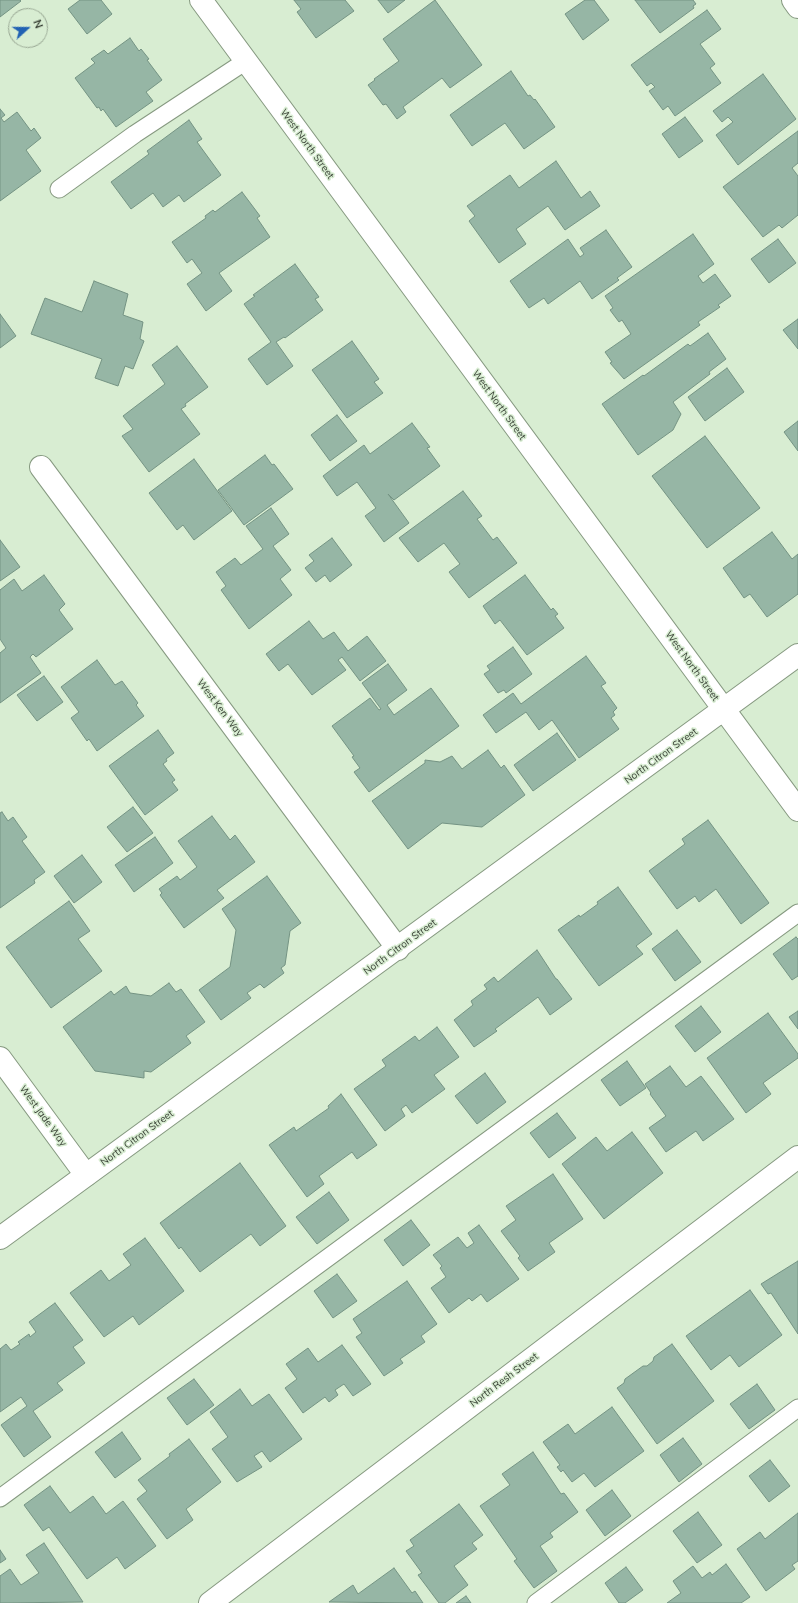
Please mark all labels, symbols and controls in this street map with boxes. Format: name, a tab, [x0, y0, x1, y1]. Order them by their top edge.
north arrow	[8, 8, 48, 48]
text: N	[30, 18, 46, 30]
street label: West North Street	[278, 107, 336, 181]
street label: West North Street	[470, 368, 528, 442]
street label: West North Street	[663, 629, 721, 703]
street label: West Ken Way	[194, 677, 246, 739]
street label: North Citron Street	[622, 726, 700, 786]
street label: North Citron Street	[361, 917, 439, 977]
street label: West Jade Way	[17, 1083, 69, 1149]
street label: North Citron Street	[98, 1108, 176, 1168]
street label: North Resh Street	[467, 1350, 541, 1410]

